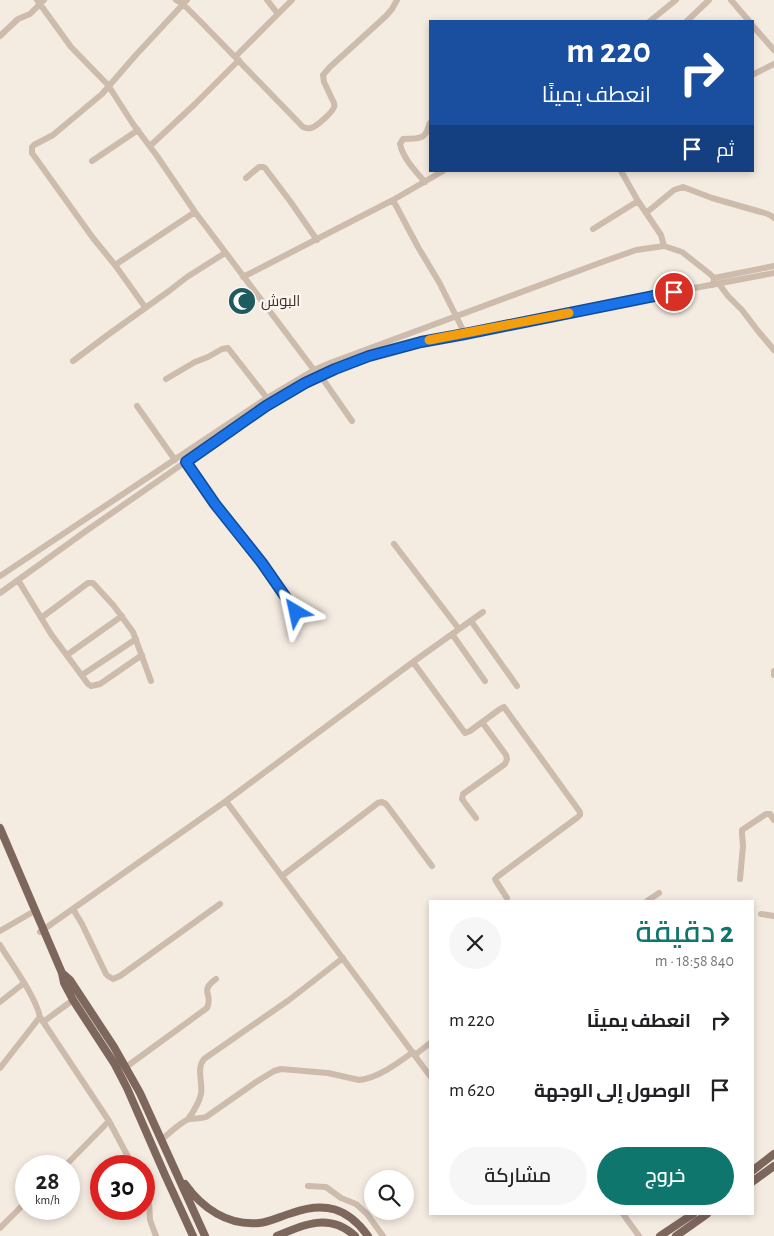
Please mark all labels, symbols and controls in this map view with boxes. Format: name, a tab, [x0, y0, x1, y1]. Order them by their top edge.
text: 220 m	[566, 34, 651, 69]
icon: right	[669, 40, 734, 105]
text: انعطف يمينًا	[542, 84, 651, 106]
icon: arrive	[678, 135, 706, 163]
text: ثم	[716, 141, 734, 160]
pin	[653, 271, 695, 313]
icon: arrive	[660, 278, 688, 306]
mosque icon: البوش	[227, 286, 257, 316]
place label: البوش	[261, 293, 300, 311]
position arrow	[269, 585, 321, 637]
button: close	[449, 917, 501, 969]
text: 2 دقيقة	[635, 918, 734, 948]
text: 840 m · 18:58	[655, 953, 734, 969]
icon: right	[706, 1006, 734, 1034]
text: 220 m	[449, 1011, 495, 1030]
text: انعطف يمينًا	[587, 1012, 691, 1031]
icon: arrive	[706, 1076, 734, 1104]
text: 620 m	[449, 1081, 495, 1100]
text: الوصول إلى الوجهة	[534, 1082, 691, 1101]
button: مشاركة	[449, 1147, 587, 1205]
button: خروج	[597, 1147, 734, 1205]
speed limit sign: 30	[90, 1155, 155, 1220]
text: 28	[35, 1169, 60, 1194]
map controls	[364, 1170, 414, 1220]
button: search	[364, 1170, 414, 1220]
text: km/h	[35, 1194, 60, 1206]

